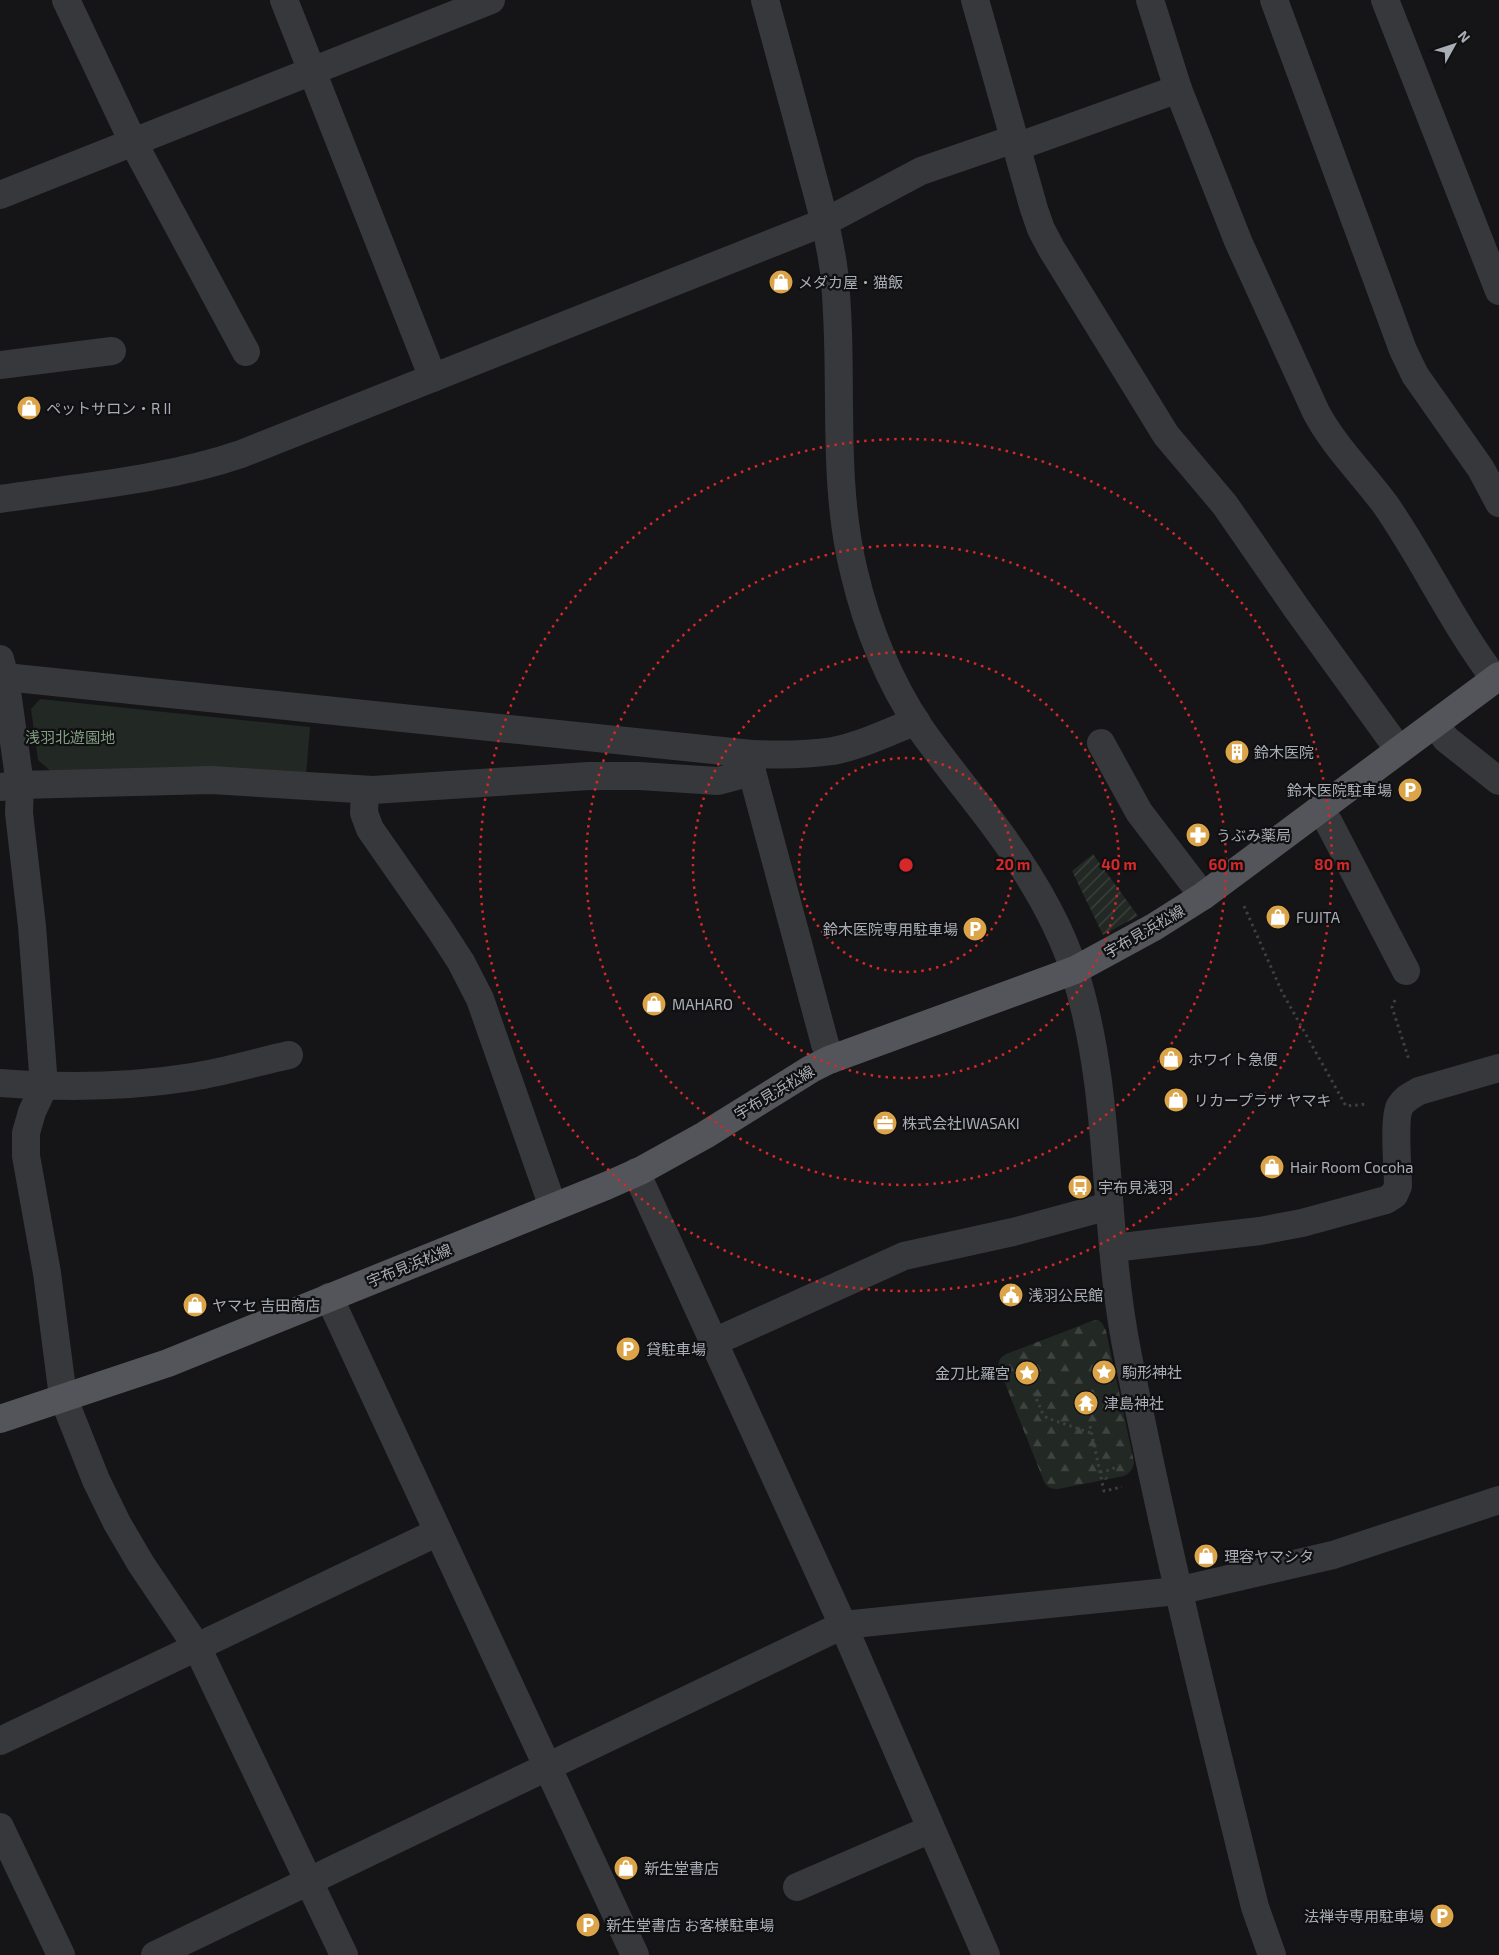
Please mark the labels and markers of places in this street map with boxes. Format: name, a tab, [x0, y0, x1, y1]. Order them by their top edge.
shop icon: メダカ屋・猫飯	[768, 269, 794, 295]
place label: メダカ屋・猫飯	[798, 273, 903, 291]
shop icon: ペットサロン・R II	[16, 395, 42, 421]
place label: ペットサロン・R II	[46, 399, 171, 417]
building icon: 鈴木医院	[1224, 739, 1250, 765]
place label: 鈴木医院	[1254, 743, 1314, 761]
parking icon: 鈴木医院駐車場	[1397, 777, 1423, 803]
place label: 鈴木医院駐車場	[1287, 781, 1392, 799]
pharmacy icon: うぶみ薬局	[1185, 822, 1211, 848]
place label: うぶみ薬局	[1216, 826, 1291, 844]
centre of rings	[897, 856, 915, 874]
shop icon: FUJITA	[1265, 904, 1291, 930]
place label: FUJITA	[1296, 908, 1341, 926]
parking icon: 鈴木医院専用駐車場	[962, 916, 988, 942]
place label: 鈴木医院専用駐車場	[823, 920, 958, 938]
shop icon: MAHARO	[641, 991, 667, 1017]
place label: MAHARO	[672, 995, 733, 1013]
shop icon: ホワイト急便	[1158, 1046, 1184, 1072]
place label: ホワイト急便	[1188, 1050, 1278, 1068]
shop icon: リカープラザ ヤマキ	[1163, 1087, 1189, 1113]
place label: リカープラザ ヤマキ	[1194, 1091, 1331, 1109]
office icon: 株式会社IWASAKI	[872, 1110, 898, 1136]
place label: 株式会社IWASAKI	[902, 1114, 1020, 1132]
shop icon: Hair Room Cocoha	[1259, 1154, 1285, 1180]
place label: Hair Room Cocoha	[1290, 1158, 1414, 1176]
bus stop icon: 宇布見浅羽	[1067, 1174, 1093, 1200]
place label: 宇布見浅羽	[1098, 1178, 1173, 1196]
public building icon: 浅羽公民館	[998, 1282, 1024, 1308]
place label: 浅羽公民館	[1028, 1286, 1103, 1304]
shop icon: ヤマセ 吉田商店	[182, 1292, 208, 1318]
place label: ヤマセ 吉田商店	[212, 1296, 320, 1314]
parking icon: 貸駐車場	[615, 1336, 641, 1362]
place label: 貸駐車場	[646, 1340, 706, 1358]
place icon: 駒形神社	[1091, 1359, 1117, 1385]
place icon: 金刀比羅宮	[1014, 1360, 1040, 1386]
place label: 駒形神社	[1122, 1363, 1182, 1381]
place label: 金刀比羅宮	[935, 1364, 1010, 1382]
temple icon: 津島神社	[1073, 1390, 1099, 1416]
place label: 津島神社	[1104, 1394, 1164, 1412]
shop icon: 理容ヤマシタ	[1193, 1543, 1219, 1569]
place label: 理容ヤマシタ	[1224, 1547, 1314, 1565]
shop icon: 新生堂書店	[613, 1855, 639, 1881]
place label: 新生堂書店	[644, 1859, 719, 1877]
parking icon: 法禅寺専用駐車場	[1429, 1903, 1455, 1929]
place label: 法禅寺専用駐車場	[1304, 1907, 1424, 1925]
parking icon: 新生堂書店 お客様駐車場	[575, 1912, 601, 1938]
place label: 新生堂書店 お客様駐車場	[606, 1916, 774, 1934]

